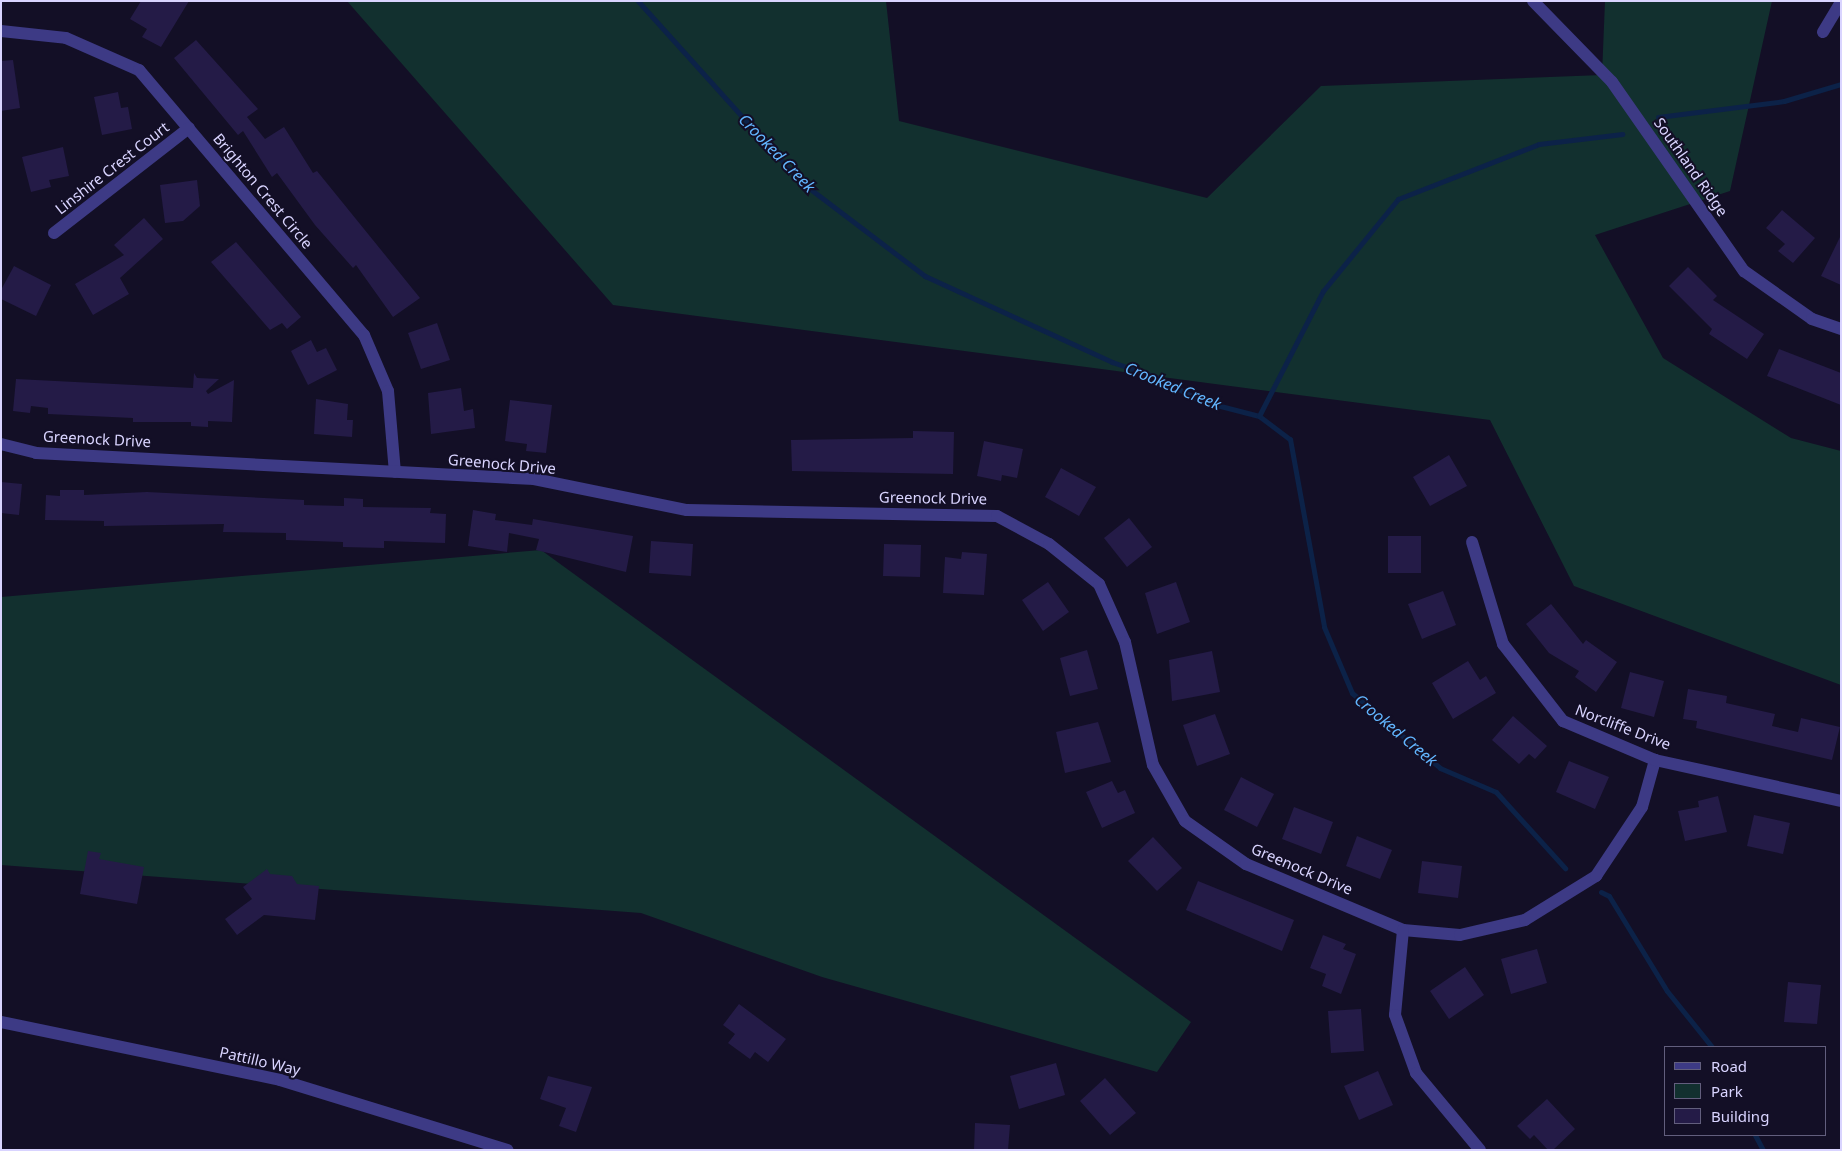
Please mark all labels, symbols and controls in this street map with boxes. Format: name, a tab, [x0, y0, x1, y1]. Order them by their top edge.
water label: Crooked Creek	[735, 110, 819, 196]
street label: Southland Ridge	[1650, 114, 1732, 220]
street label: Linshire Crest Court	[52, 118, 172, 218]
street label: Brighton Crest Circle	[209, 130, 317, 252]
water label: Crooked Creek	[1122, 358, 1224, 414]
street label: Greenock Drive	[42, 427, 152, 451]
street label: Greenock Drive	[447, 450, 557, 478]
street label: Greenock Drive	[879, 488, 987, 508]
water label: Crooked Creek	[1351, 690, 1441, 770]
street label: Norcliffe Drive	[1573, 700, 1673, 754]
street label: Greenock Drive	[1249, 840, 1355, 898]
street label: Pattillo Way	[218, 1043, 302, 1079]
legend	[1664, 1046, 1827, 1136]
text: Road	[1711, 1056, 1747, 1076]
text: Park	[1711, 1081, 1743, 1101]
text: Building	[1711, 1106, 1769, 1126]

